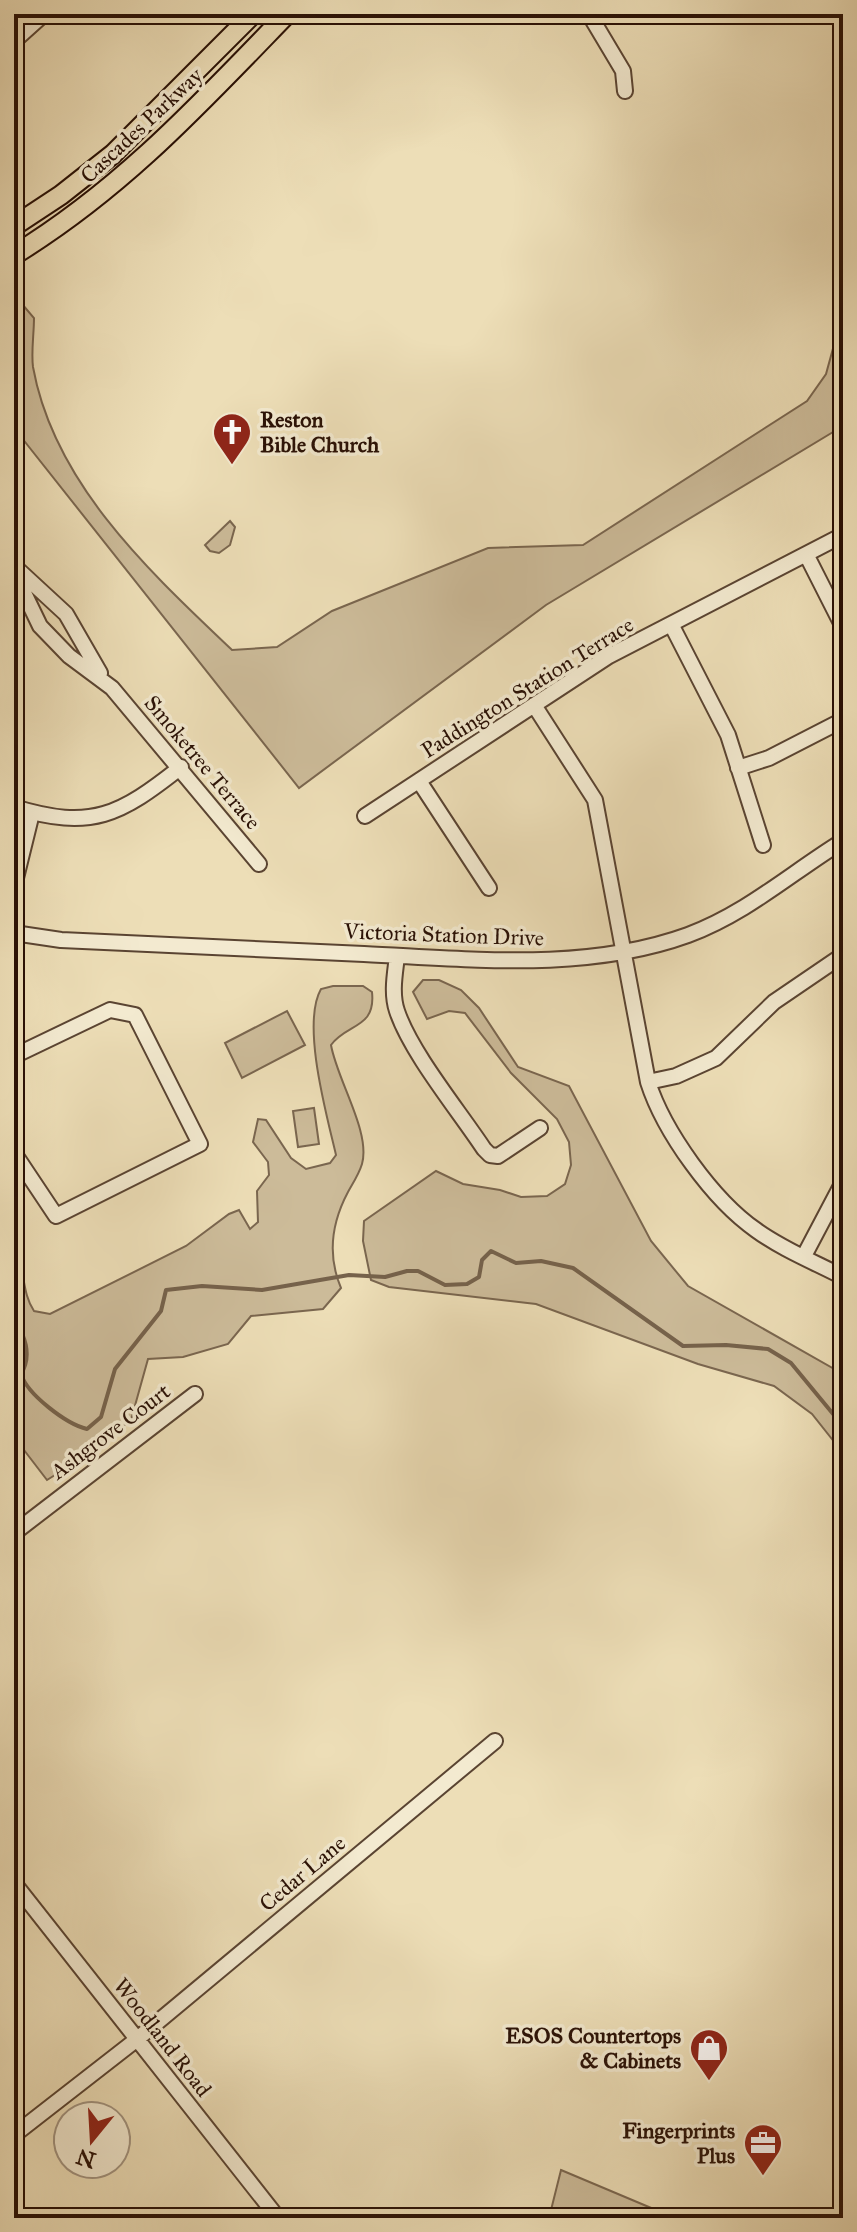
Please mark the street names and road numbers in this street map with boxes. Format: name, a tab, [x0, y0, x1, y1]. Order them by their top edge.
street label: Cascades Parkway	[75, 61, 209, 189]
street label: Paddington Station Terrace	[416, 611, 639, 764]
street label: Smoketree Terrace	[139, 690, 267, 835]
street label: Victoria Station Drive	[343, 917, 544, 951]
street label: Ashgrove Court	[44, 1378, 176, 1486]
street label: Cedar Lane	[254, 1830, 351, 1917]
street label: Woodland Road	[108, 1973, 217, 2102]

